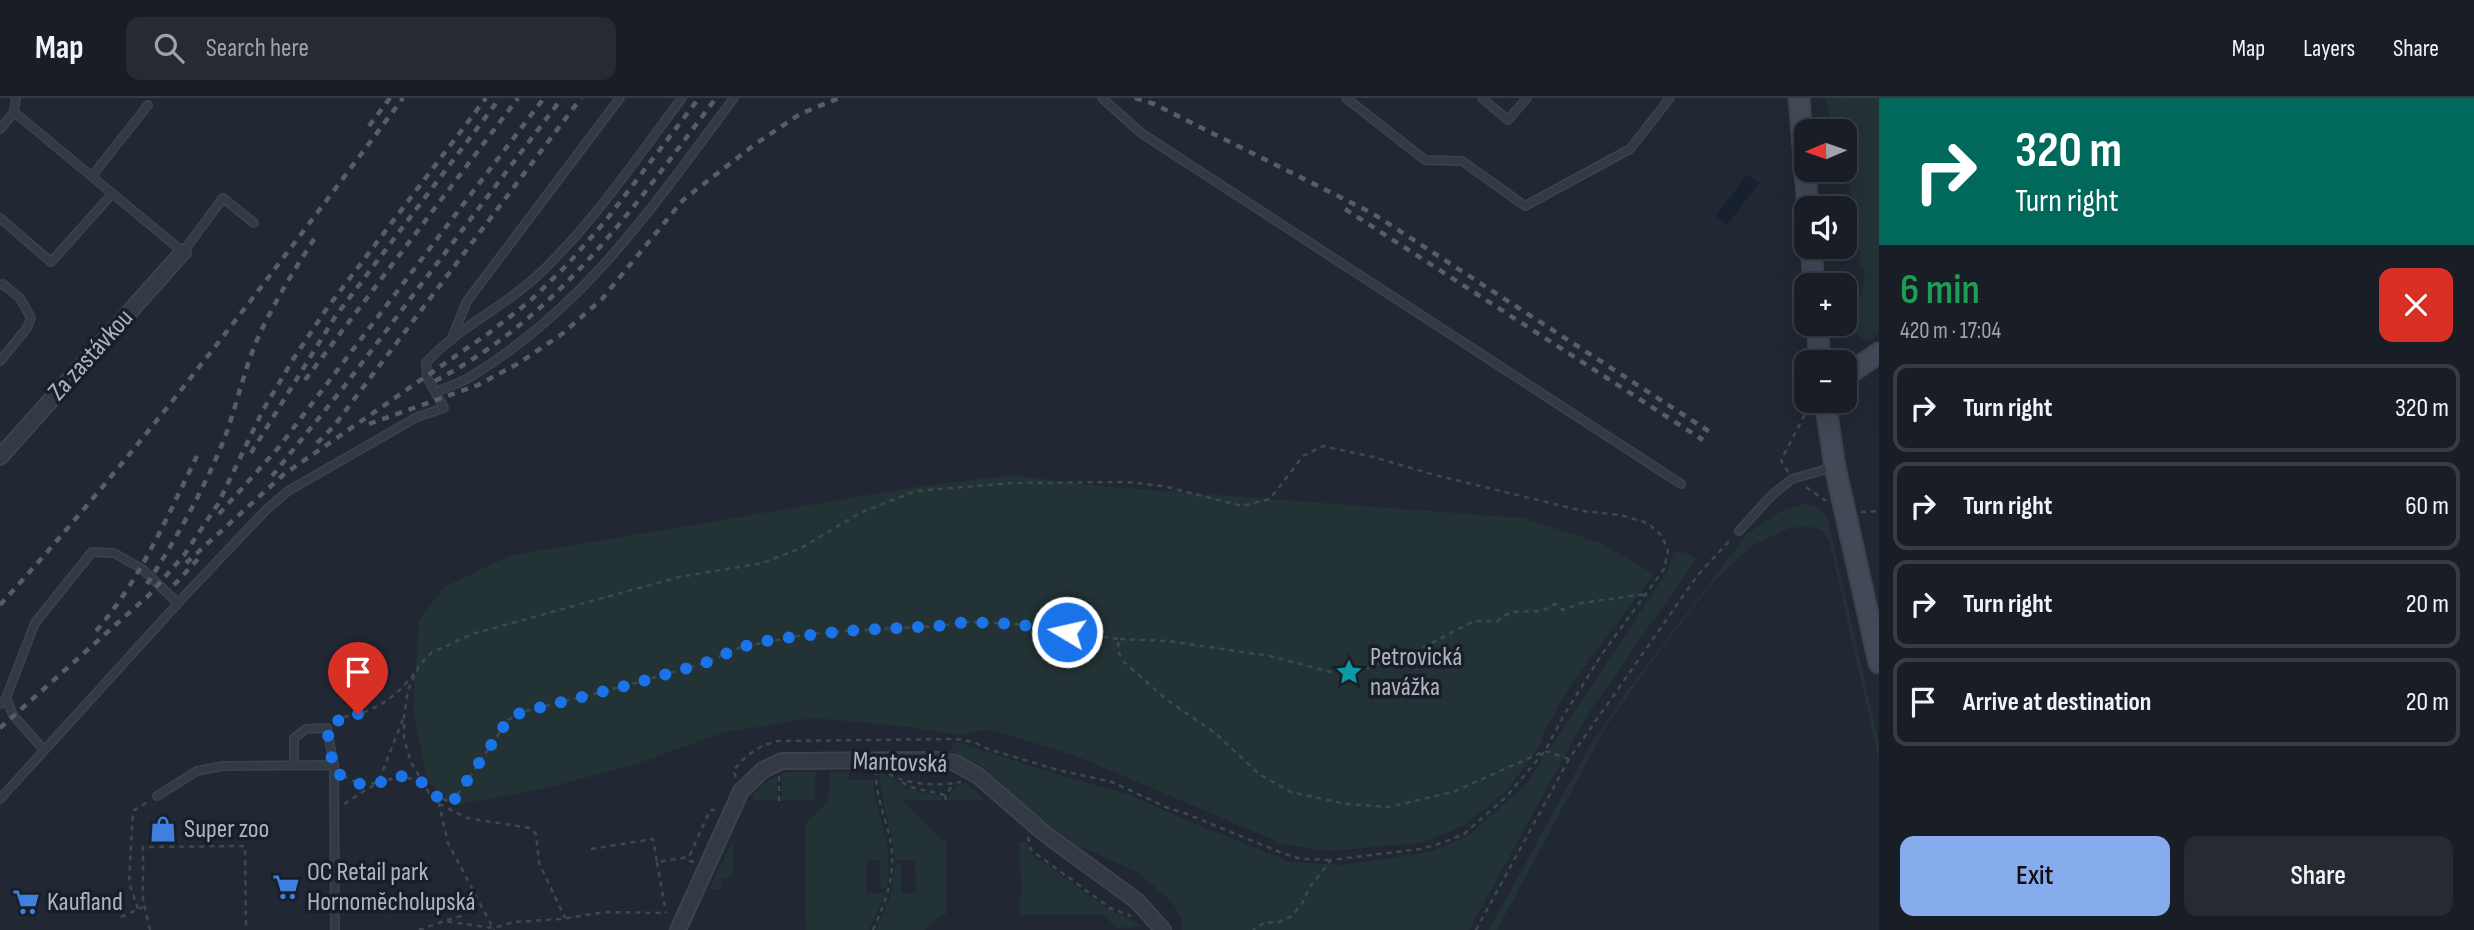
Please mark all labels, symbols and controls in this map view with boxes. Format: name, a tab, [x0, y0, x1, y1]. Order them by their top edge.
search box	[126, 17, 616, 80]
text: Map	[35, 28, 84, 68]
icon: search	[150, 29, 188, 67]
text: Search here	[206, 33, 309, 64]
text: Map	[2232, 34, 2265, 63]
text: Layers	[2303, 34, 2355, 63]
text: Share	[2393, 34, 2439, 63]
north arrow	[1794, 119, 1857, 182]
map controls	[1794, 119, 1857, 413]
text: 320 m	[2015, 122, 2122, 181]
icon: right	[1900, 126, 1991, 217]
text: Turn right	[2015, 182, 2119, 221]
button: sound	[1794, 196, 1857, 259]
text: 6 min	[1900, 265, 1980, 316]
button: close	[2379, 268, 2453, 342]
button: +	[1794, 273, 1857, 336]
street label: Za zastávkou	[42, 303, 140, 407]
text: 420 m · 17:04	[1900, 317, 2001, 345]
button: −	[1794, 350, 1857, 413]
icon: right	[1904, 389, 1942, 427]
text: Turn right	[1963, 393, 2052, 424]
text: 320 m	[2395, 393, 2449, 424]
icon: right	[1904, 487, 1942, 525]
text: Turn right	[1963, 491, 2052, 522]
text: 60 m	[2405, 491, 2449, 522]
icon: right	[1904, 585, 1942, 623]
text: Turn right	[1963, 589, 2052, 620]
text: 20 m	[2406, 589, 2449, 620]
position arrow	[1030, 595, 1104, 669]
pin	[328, 642, 388, 714]
place label: Petrovická navážka	[1370, 642, 1462, 703]
icon: arrive	[339, 653, 377, 691]
place icon: Petrovická navážka	[1334, 657, 1364, 687]
icon: arrive	[1904, 683, 1942, 721]
text: Arrive at destination	[1963, 687, 2151, 718]
text: 20 m	[2406, 687, 2449, 718]
street label: Mantovská	[852, 746, 948, 780]
shop icon: Super zoo	[148, 814, 178, 844]
place label: Super zoo	[184, 814, 269, 845]
button: Exit	[1900, 836, 2170, 916]
button: Share	[2184, 836, 2453, 916]
place label: OC Retail park Hornoměcholupská	[307, 857, 476, 918]
supermarket icon: OC Retail park Hornoměcholupská	[271, 872, 301, 902]
supermarket icon: Kaufland	[11, 887, 41, 917]
place label: Kaufland	[47, 887, 123, 918]

